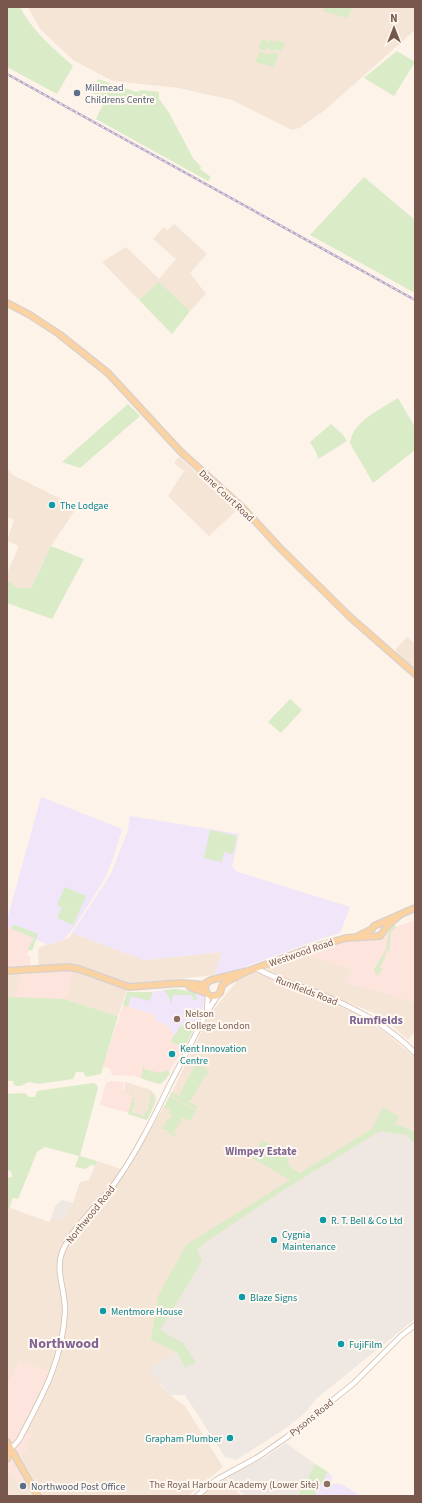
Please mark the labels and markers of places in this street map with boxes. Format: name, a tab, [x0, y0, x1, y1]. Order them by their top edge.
place label: Millmead Childrens Centre	[85, 81, 155, 107]
marker: Millmead Childrens Centre	[72, 88, 82, 98]
place label: The Lodgae	[60, 499, 108, 513]
marker: The Lodgae	[47, 500, 57, 510]
place label: Nelson College London	[185, 1007, 250, 1033]
marker: Nelson College London	[172, 1014, 182, 1024]
place label: Kent Innovation Centre	[180, 1042, 247, 1068]
marker: Kent Innovation Centre	[167, 1049, 177, 1059]
place label: R. T. Bell & Co Ltd	[331, 1214, 403, 1228]
marker: R. T. Bell & Co Ltd	[318, 1215, 328, 1225]
place label: Cygnia Maintenance	[282, 1228, 336, 1254]
marker: Cygnia Maintenance	[269, 1235, 279, 1245]
place label: Blaze Signs	[250, 1291, 297, 1305]
marker: Blaze Signs	[237, 1292, 247, 1302]
place label: Mentmore House	[111, 1305, 183, 1319]
marker: Mentmore House	[98, 1306, 108, 1316]
place label: FujiFilm	[349, 1338, 382, 1352]
marker: FujiFilm	[336, 1339, 346, 1349]
place label: Grapham Plumber	[145, 1432, 223, 1446]
marker: Grapham Plumber	[225, 1433, 235, 1443]
place label: The Royal Harbour Academy (Lower Site)	[149, 1478, 319, 1492]
marker: The Royal Harbour Academy (Lower Site)	[322, 1479, 332, 1489]
place label: Northwood Post Office	[31, 1480, 125, 1494]
marker: Northwood Post Office	[18, 1481, 28, 1491]

